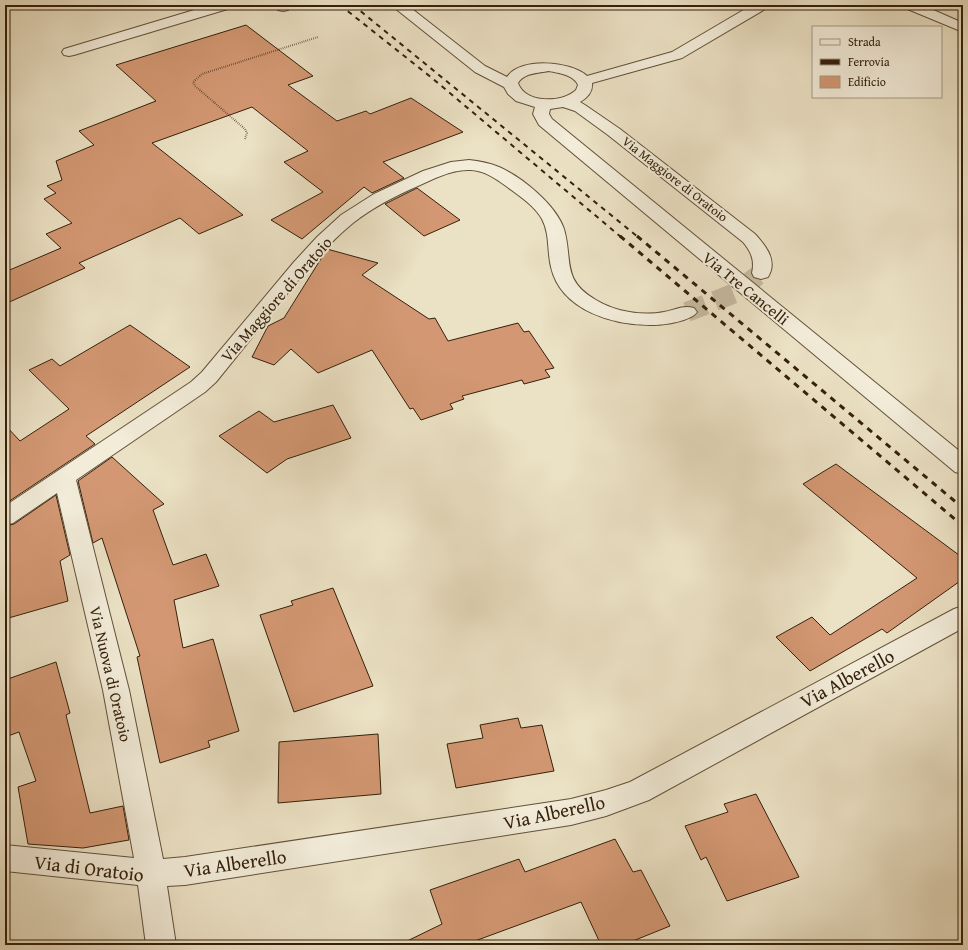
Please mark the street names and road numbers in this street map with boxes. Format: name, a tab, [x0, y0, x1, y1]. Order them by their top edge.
street label: Via Maggiore di Oratoio	[618, 132, 732, 227]
street label: Via Maggiore di Oratoio	[215, 231, 337, 367]
street label: Via Tre Cancelli	[697, 245, 795, 331]
street label: Via Nuova di Oratoio	[84, 604, 138, 744]
street label: Via Alberello	[795, 641, 899, 715]
street label: Via Alberello	[501, 788, 607, 836]
street label: Via Alberello	[182, 842, 288, 884]
street label: Via di Oratoio	[33, 847, 145, 889]

